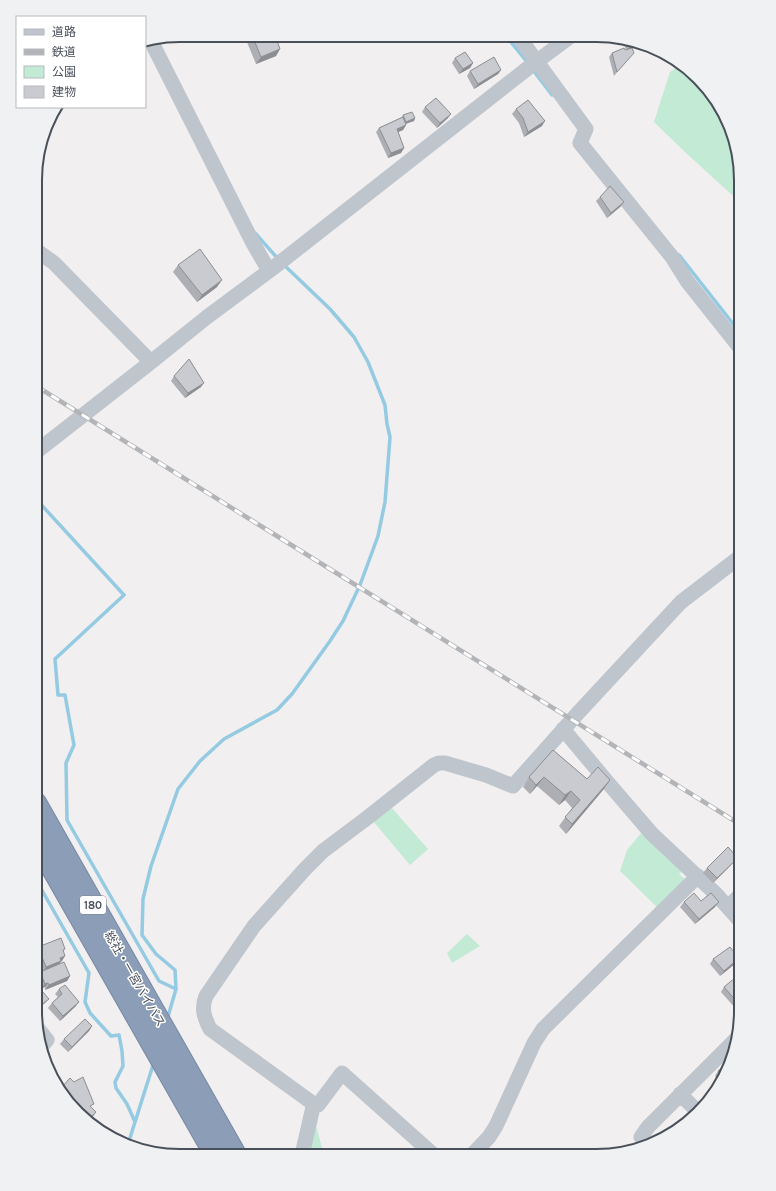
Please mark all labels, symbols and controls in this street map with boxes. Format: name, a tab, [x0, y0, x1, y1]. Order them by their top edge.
legend	[16, 16, 146, 108]
text: 道路	[52, 25, 76, 39]
text: 鉄道	[52, 45, 76, 59]
text: 公園	[52, 65, 76, 79]
text: 建物	[52, 85, 76, 99]
road number: 180	[80, 896, 106, 914]
street label: 総社・一宮バイパス	[102, 929, 168, 1029]

